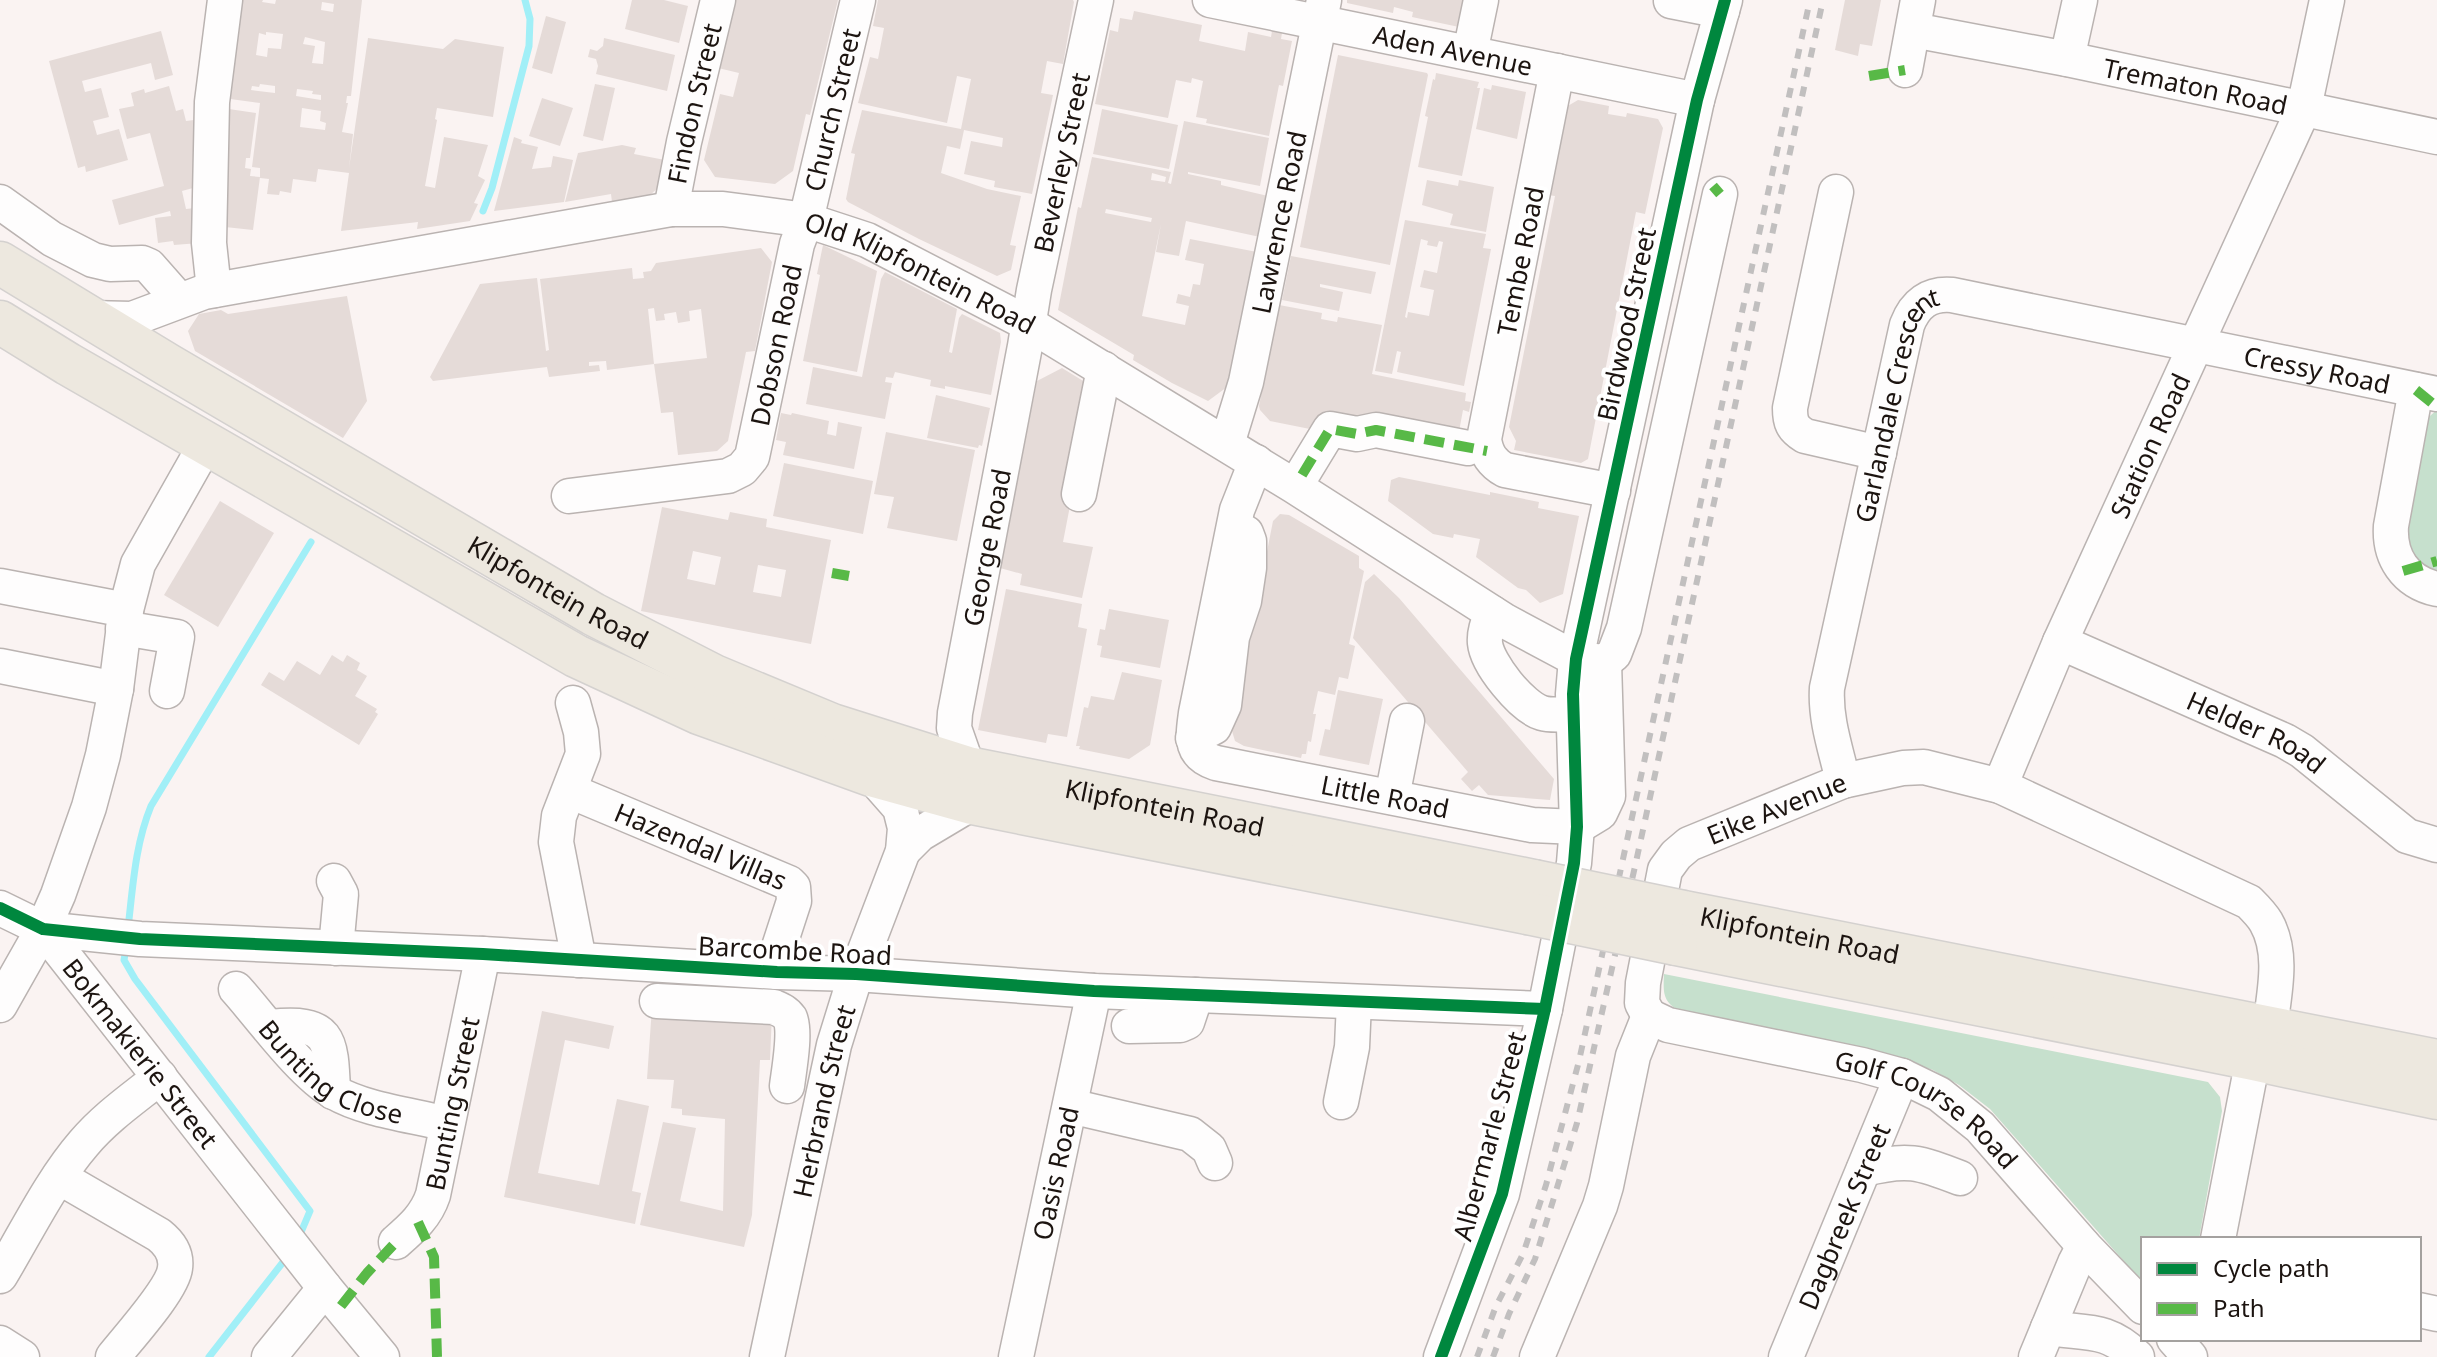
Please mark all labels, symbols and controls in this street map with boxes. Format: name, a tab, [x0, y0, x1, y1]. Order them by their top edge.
street label: Aden Avenue	[1370, 16, 1536, 84]
street label: Findon Street	[658, 20, 730, 187]
street label: Church Street	[795, 25, 869, 195]
street label: Trematon Road	[2100, 49, 2291, 123]
street label: Beverley Street	[1024, 69, 1098, 256]
street label: Lawrence Road	[1242, 127, 1315, 317]
street label: Tembe Road	[1488, 183, 1552, 339]
street label: Old Klipfontein Road	[800, 203, 1042, 343]
street label: Birdwood Street	[1588, 224, 1664, 424]
street label: Dobson Road	[741, 261, 810, 429]
street label: Garlandale Crescent	[1846, 278, 1943, 526]
street label: Cressy Road	[2241, 337, 2394, 402]
street label: Station Road	[2101, 367, 2198, 524]
street label: George Road	[954, 466, 1019, 629]
street label: Klipfontein Road	[461, 527, 655, 657]
street label: Helder Road	[2181, 682, 2334, 781]
street label: Eike Avenue	[1701, 764, 1852, 853]
street label: Little Road	[1318, 766, 1452, 826]
street label: Klipfontein Road	[1062, 770, 1267, 845]
street label: Hazendal Villas	[609, 794, 793, 898]
street label: Klipfontein Road	[1697, 898, 1903, 972]
street label: Barcombe Road	[697, 927, 893, 973]
street label: Bokmakierie Street	[55, 951, 226, 1156]
street label: Herbrand Street	[784, 1000, 863, 1201]
street label: Bunting Close	[251, 1012, 406, 1132]
street label: Bunting Street	[416, 1013, 488, 1194]
street label: Albermarle Street	[1444, 1027, 1534, 1245]
street label: Golf Course Road	[1832, 1042, 2026, 1176]
street label: Oasis Road	[1023, 1103, 1087, 1243]
street label: Dagbreek Street	[1790, 1118, 1898, 1315]
legend	[2141, 1237, 2421, 1341]
text: Cycle path	[2213, 1251, 2330, 1284]
text: Path	[2213, 1291, 2264, 1324]

